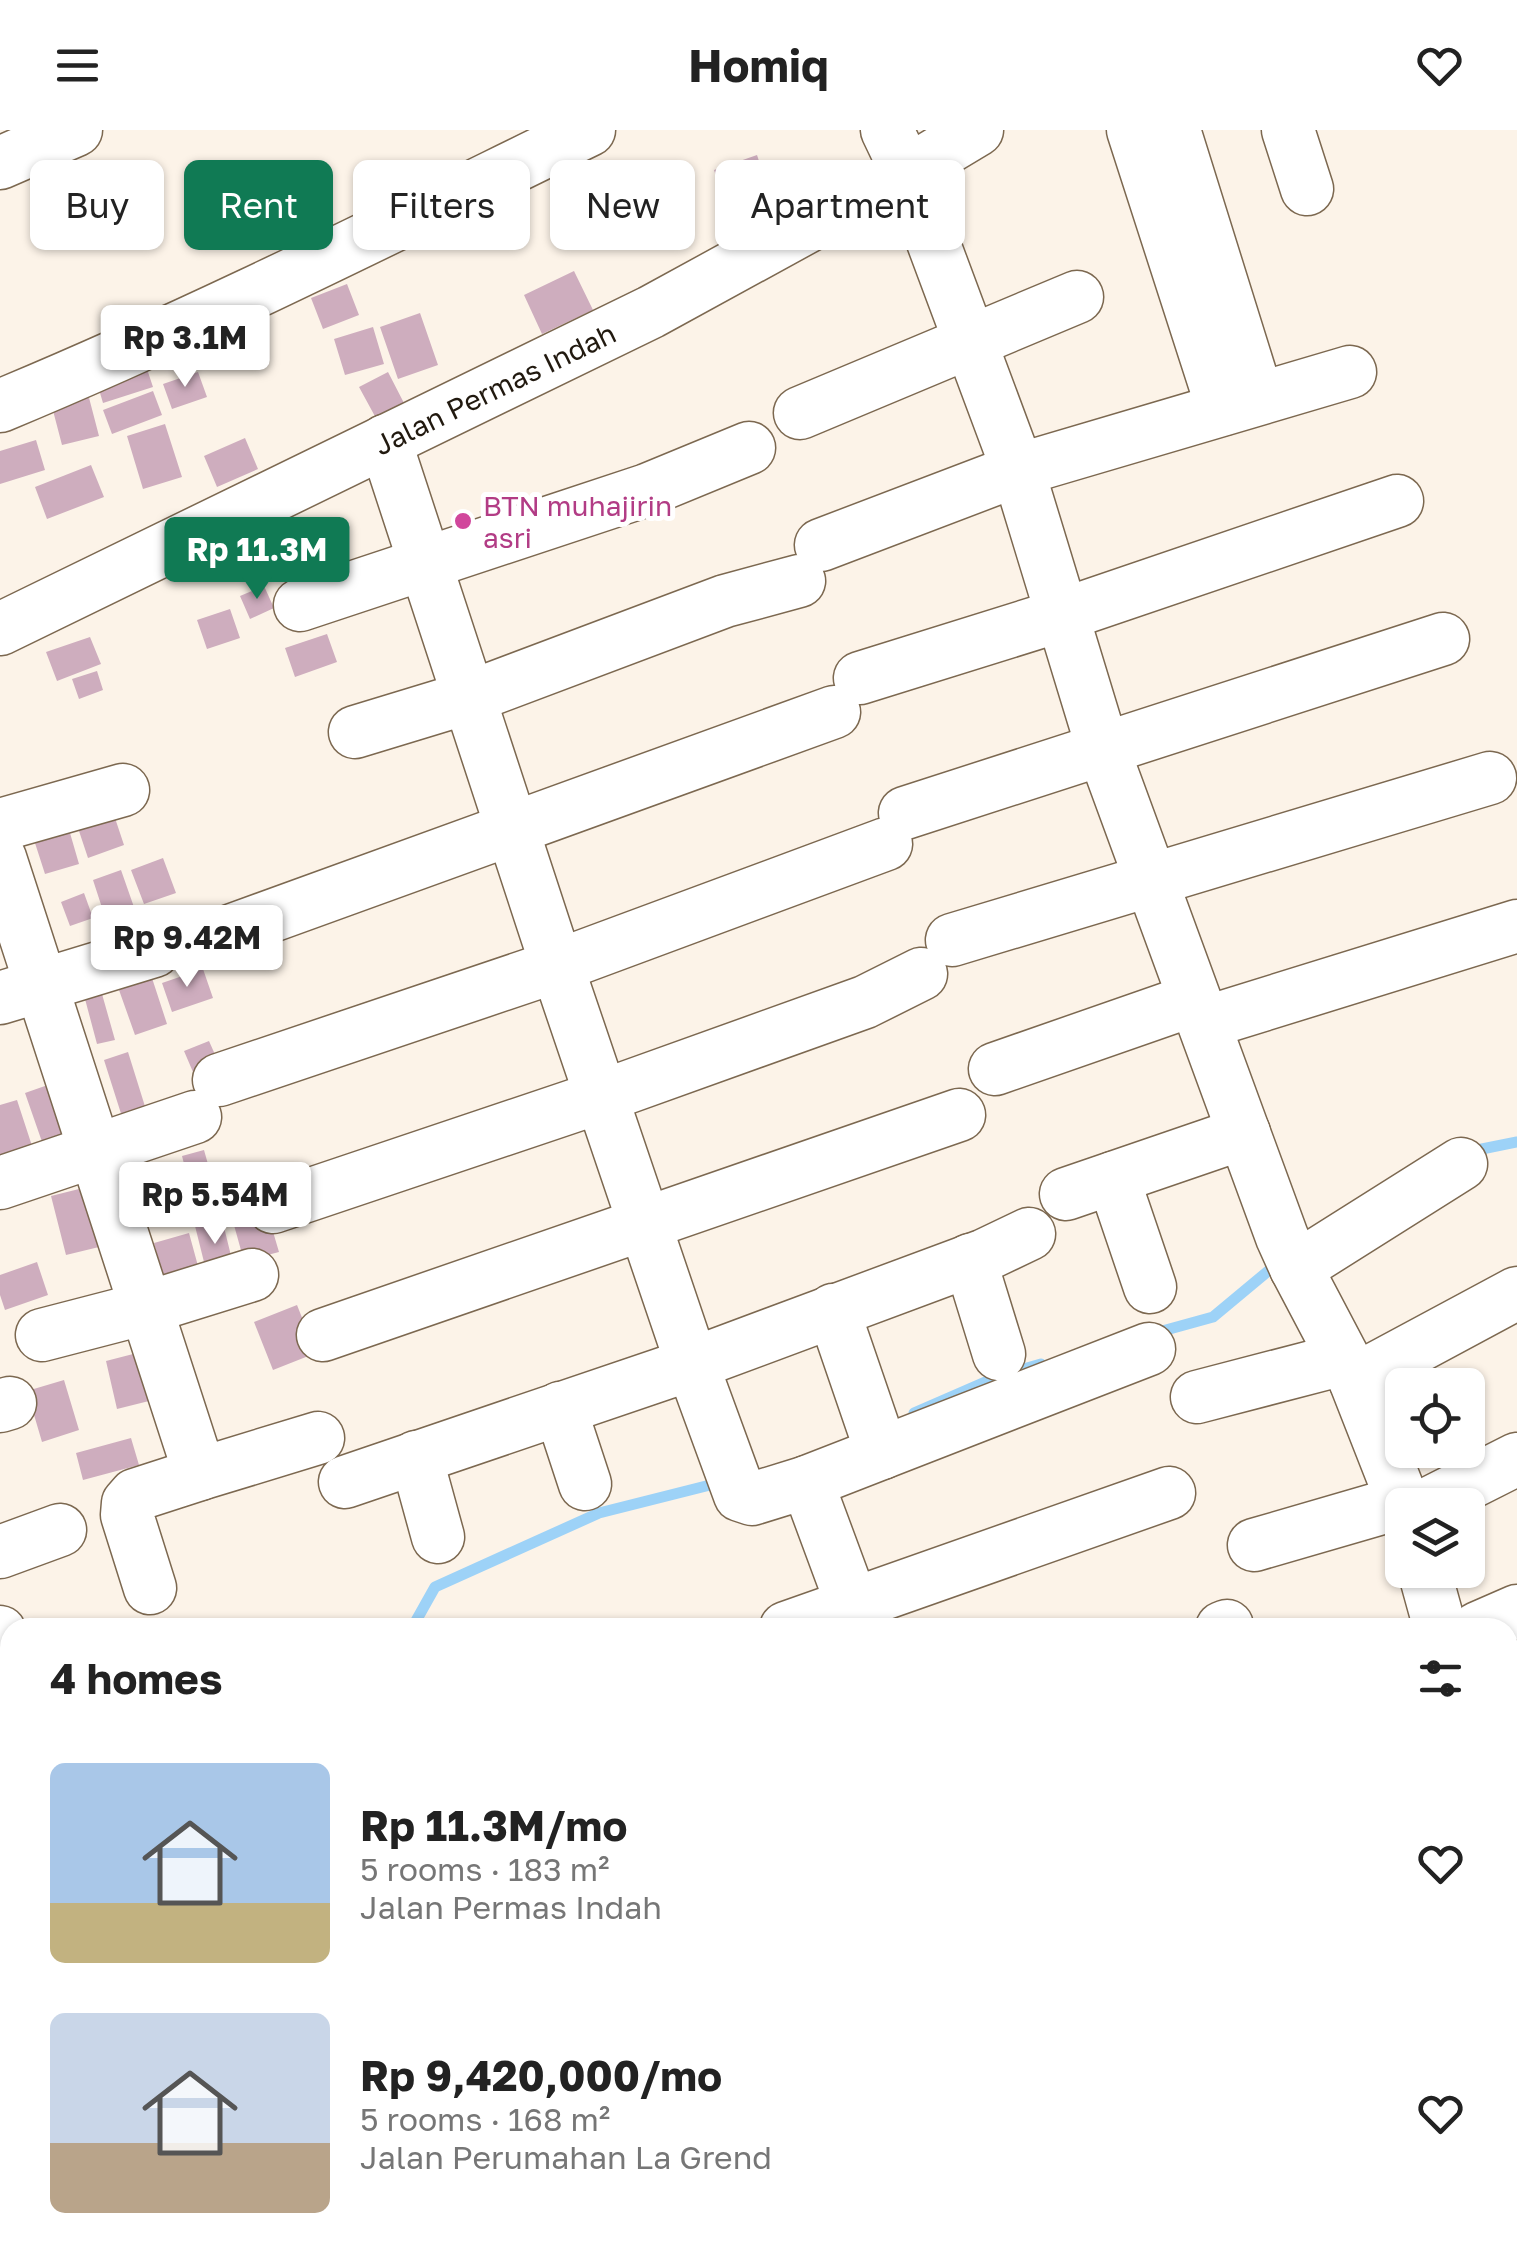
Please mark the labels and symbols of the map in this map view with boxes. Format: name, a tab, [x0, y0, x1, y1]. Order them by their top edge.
pin: Rp 3.1M	[93, 305, 277, 390]
street label: Jalan Permas Indah	[368, 315, 621, 461]
place label: BTN muhajirin asri	[483, 489, 672, 554]
marker: BTN muhajirin asri	[452, 510, 474, 532]
pin: Rp 11.3M	[154, 517, 360, 602]
pin: Rp 9.42M	[84, 905, 290, 990]
pin: Rp 5.54M	[112, 1162, 318, 1247]

